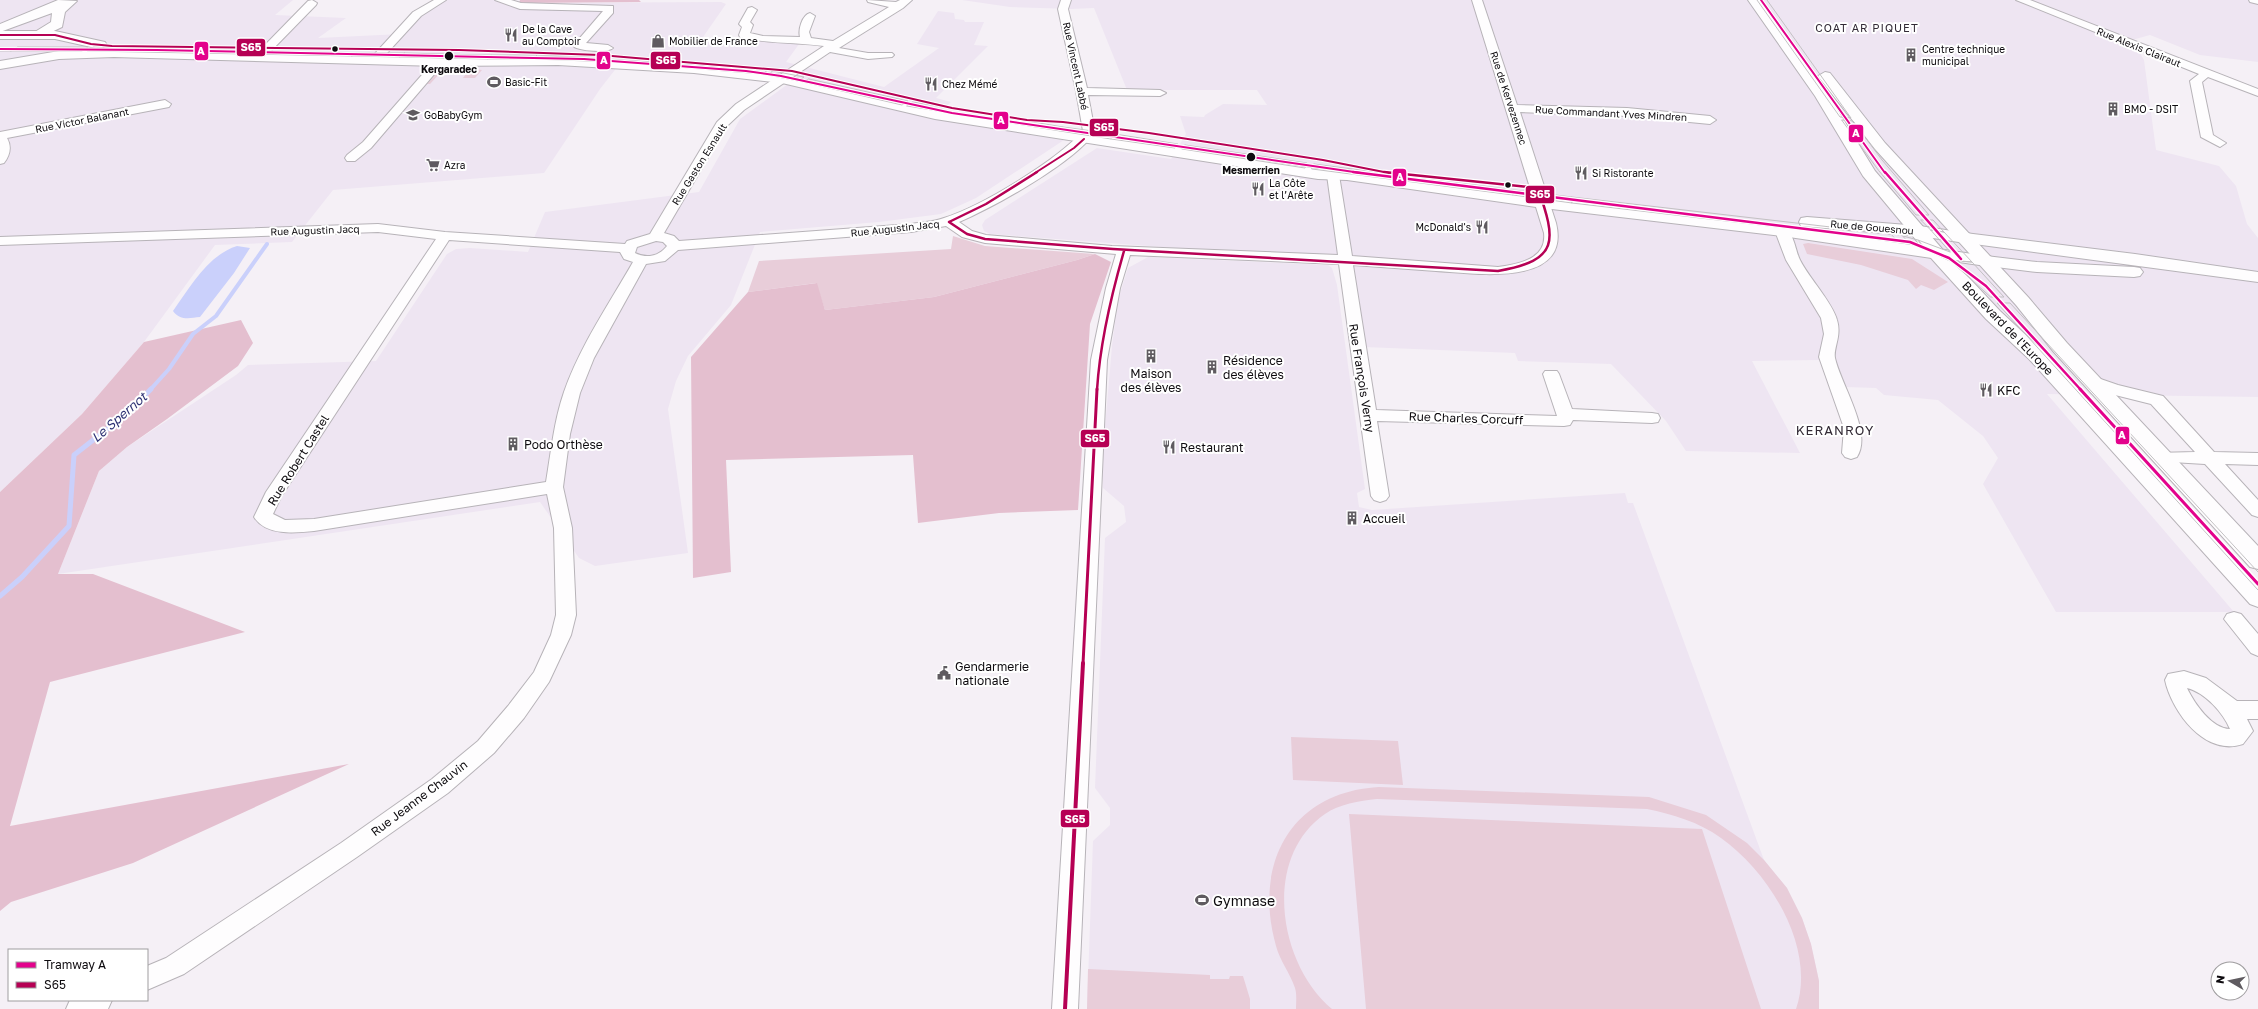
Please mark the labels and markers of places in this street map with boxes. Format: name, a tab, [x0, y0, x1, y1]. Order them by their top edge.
place label: De la Cave au Comptoir	[522, 23, 581, 47]
restaurant icon: De la Cave au Comptoir	[503, 27, 519, 43]
shop icon: Mobilier de France	[650, 33, 666, 49]
place label: Mobilier de France	[669, 35, 758, 47]
place label: Centre technique municipal	[1922, 43, 2005, 67]
unlabelled marker	[330, 44, 340, 54]
building icon: Centre technique municipal	[1903, 47, 1919, 63]
marker: Kergaradec	[443, 50, 455, 62]
place label: Kergaradec	[421, 63, 477, 75]
sports icon: Basic-Fit	[486, 74, 502, 90]
place label: Basic-Fit	[505, 76, 547, 88]
restaurant icon: Chez Mémé	[923, 76, 939, 92]
place label: Chez Mémé	[942, 78, 998, 90]
building icon: BMO - DSIT	[2105, 101, 2121, 117]
place label: BMO - DSIT	[2124, 103, 2178, 115]
school or university icon: GoBabyGym	[405, 107, 421, 123]
place label: GoBabyGym	[424, 109, 483, 121]
marker: Mesmerrien	[1245, 151, 1257, 163]
supermarket icon: Azra	[425, 157, 441, 173]
place label: Azra	[444, 159, 465, 171]
place label: Mesmerrien	[1222, 164, 1280, 176]
restaurant icon: Si Ristorante	[1573, 165, 1589, 181]
place label: Si Ristorante	[1592, 167, 1654, 179]
place label: La Côte et l’Arête	[1269, 177, 1314, 201]
unlabelled marker	[1503, 180, 1513, 190]
restaurant icon: La Côte et l’Arête	[1250, 181, 1266, 197]
restaurant icon: McDonald's	[1474, 219, 1490, 235]
place label: McDonald's	[1415, 221, 1471, 233]
building icon: Maison des élèves	[1143, 348, 1159, 364]
place label: Résidence des élèves	[1223, 353, 1284, 382]
building icon: Résidence des élèves	[1204, 359, 1220, 375]
place label: Maison des élèves	[1121, 366, 1181, 395]
restaurant icon: KFC	[1978, 382, 1994, 398]
place label: KFC	[1997, 383, 2021, 398]
building icon: Podo Orthèse	[505, 436, 521, 452]
place label: Podo Orthèse	[524, 437, 603, 452]
restaurant icon: Restaurant	[1161, 439, 1177, 455]
place label: Restaurant	[1180, 440, 1244, 455]
building icon: Accueil	[1344, 510, 1360, 526]
place label: Accueil	[1363, 511, 1405, 526]
place label: Gendarmerie nationale	[955, 659, 1029, 688]
public building icon: Gendarmerie nationale	[936, 665, 952, 681]
sports icon: Gymnase	[1194, 892, 1210, 908]
place label: Gymnase	[1213, 892, 1275, 909]

